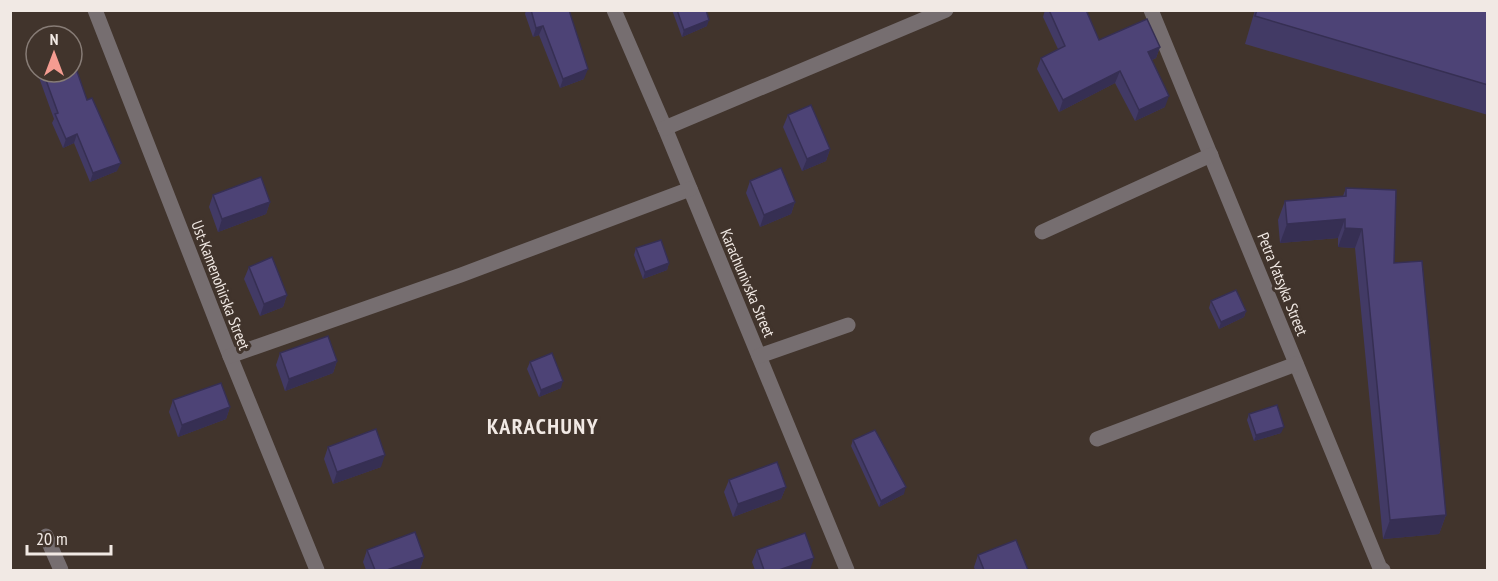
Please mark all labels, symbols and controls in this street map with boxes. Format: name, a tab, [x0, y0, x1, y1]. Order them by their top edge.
north arrow	[24, 24, 84, 84]
text: N	[50, 29, 58, 49]
street label: Ust-Kamenohirska Street	[187, 218, 255, 353]
street label: Karachunivska Street	[716, 226, 780, 341]
street label: Petra Yatsyka Street	[1253, 230, 1313, 339]
district label: KARACHUNY	[487, 412, 599, 440]
scale bar	[27, 518, 111, 556]
text: 20 m	[36, 527, 68, 550]

